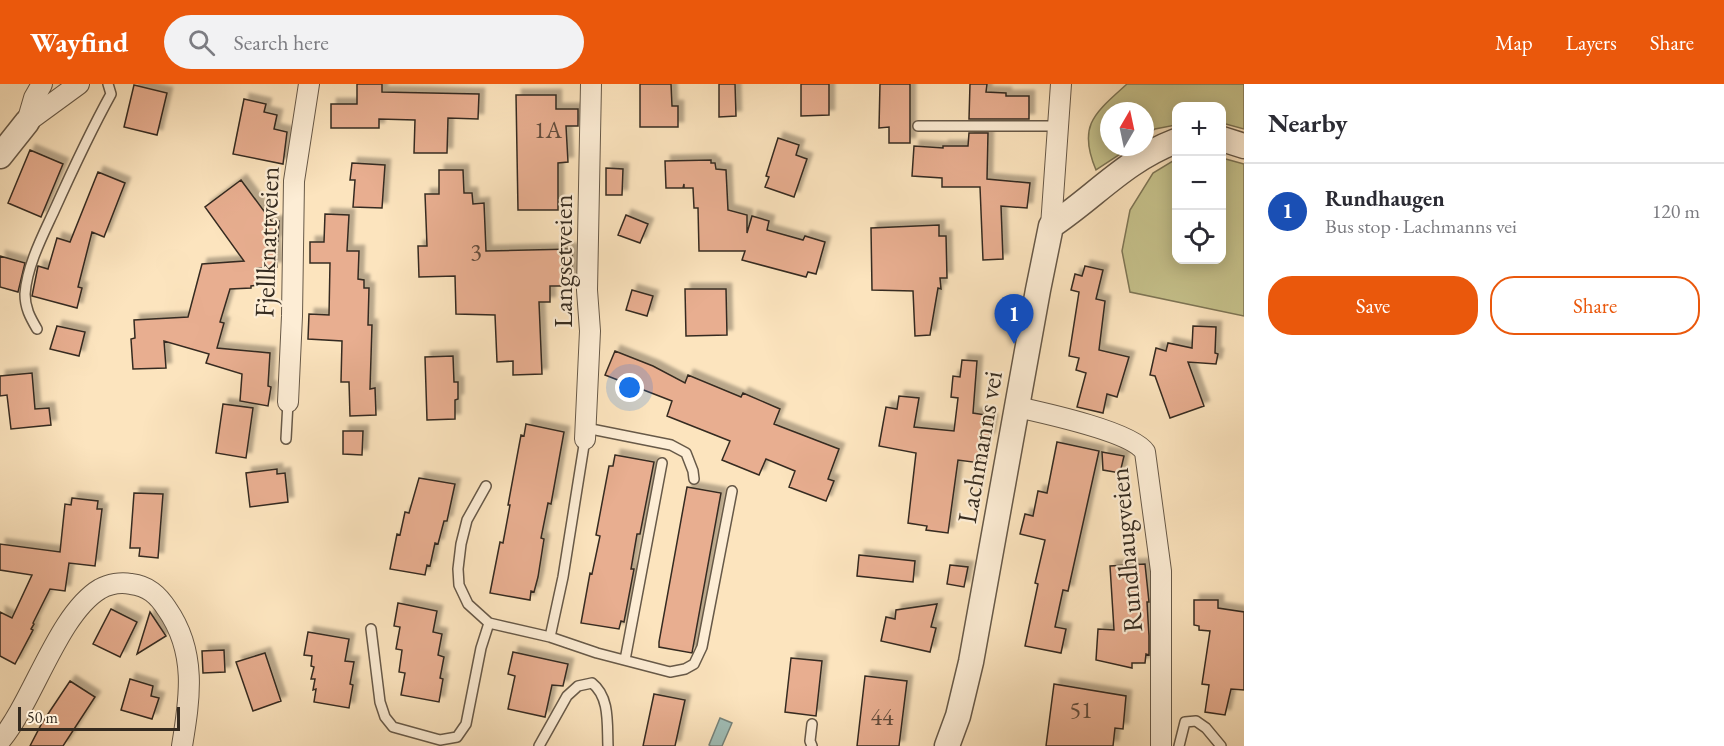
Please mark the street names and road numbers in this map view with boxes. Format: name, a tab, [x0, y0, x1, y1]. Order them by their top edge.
street label: Fjellknattveien	[246, 166, 287, 318]
street label: Langsetveien	[545, 194, 580, 328]
street label: Lachmanns vei	[949, 368, 1010, 526]
street label: Rundhaugveien	[1101, 466, 1150, 634]

